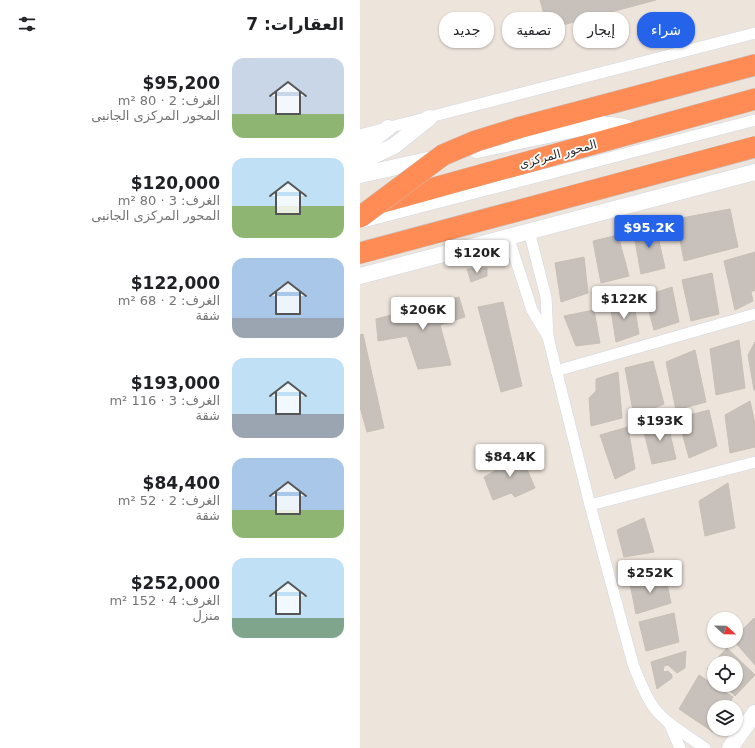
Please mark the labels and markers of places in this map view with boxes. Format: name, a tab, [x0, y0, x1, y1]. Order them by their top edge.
pin: $95.2K	[616, 215, 682, 249]
pin: $120K	[449, 240, 505, 274]
pin: $122K	[596, 286, 652, 320]
pin: $206K	[395, 297, 451, 331]
pin: $193K	[632, 408, 688, 442]
pin: $84.4K	[477, 444, 543, 478]
pin: $252K	[622, 560, 678, 594]

